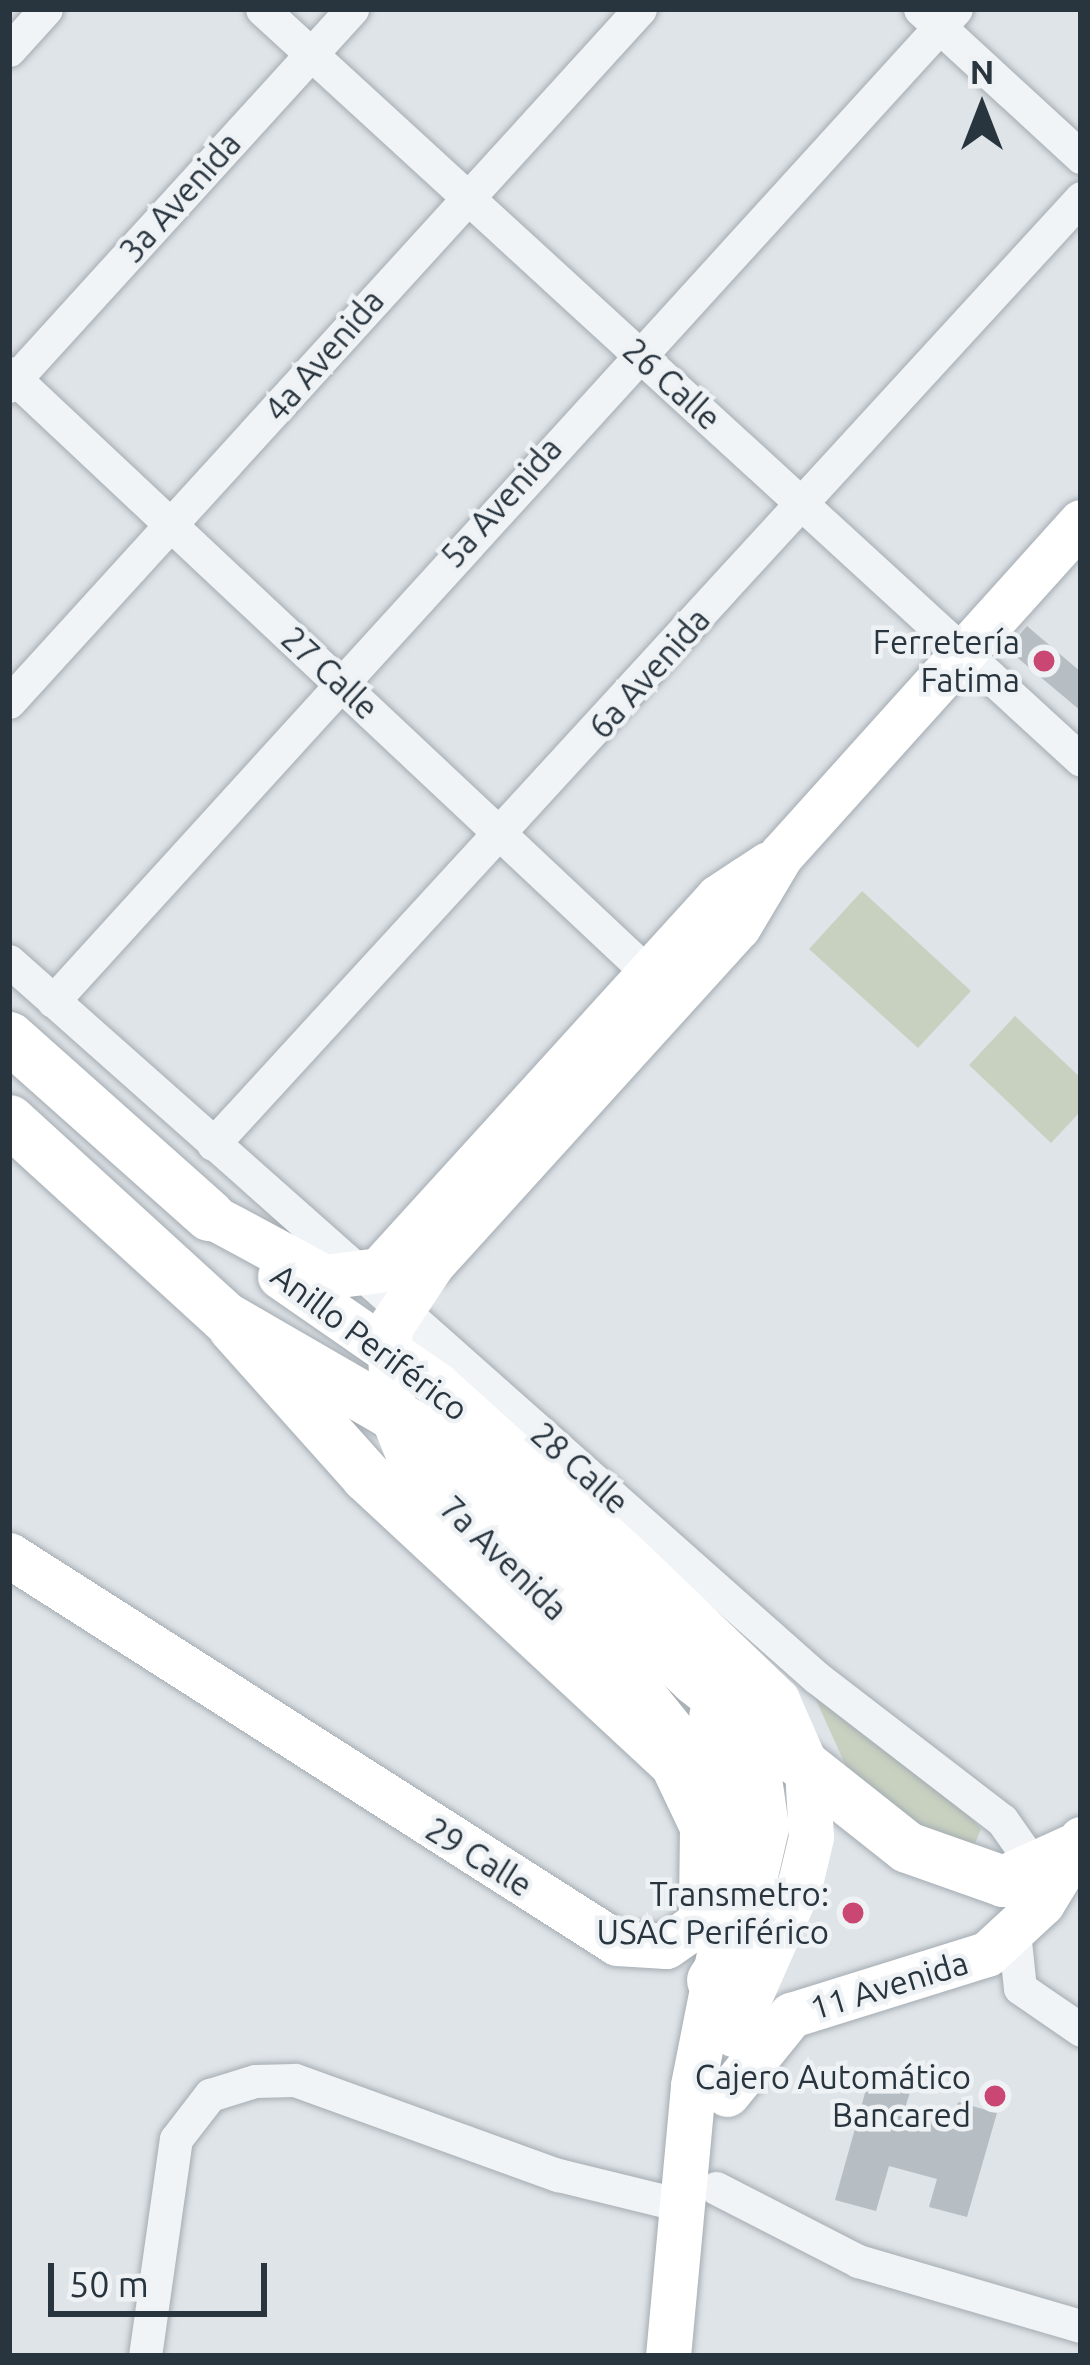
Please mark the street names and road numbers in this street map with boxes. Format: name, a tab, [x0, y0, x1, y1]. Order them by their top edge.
street label: 3a Avenida	[111, 124, 249, 270]
street label: 4a Avenida	[256, 281, 392, 429]
street label: 26 Calle	[615, 330, 729, 438]
street label: 5a Avenida	[432, 429, 570, 575]
street label: 6a Avenida	[580, 600, 718, 746]
street label: 27 Calle	[274, 618, 386, 728]
street label: Anillo Periférico	[264, 1255, 476, 1429]
street label: 28 Calle	[523, 1414, 637, 1522]
street label: 7a Avenida	[432, 1488, 576, 1628]
street label: 29 Calle	[419, 1809, 539, 1905]
street label: 11 Avenida	[805, 1942, 973, 2028]

